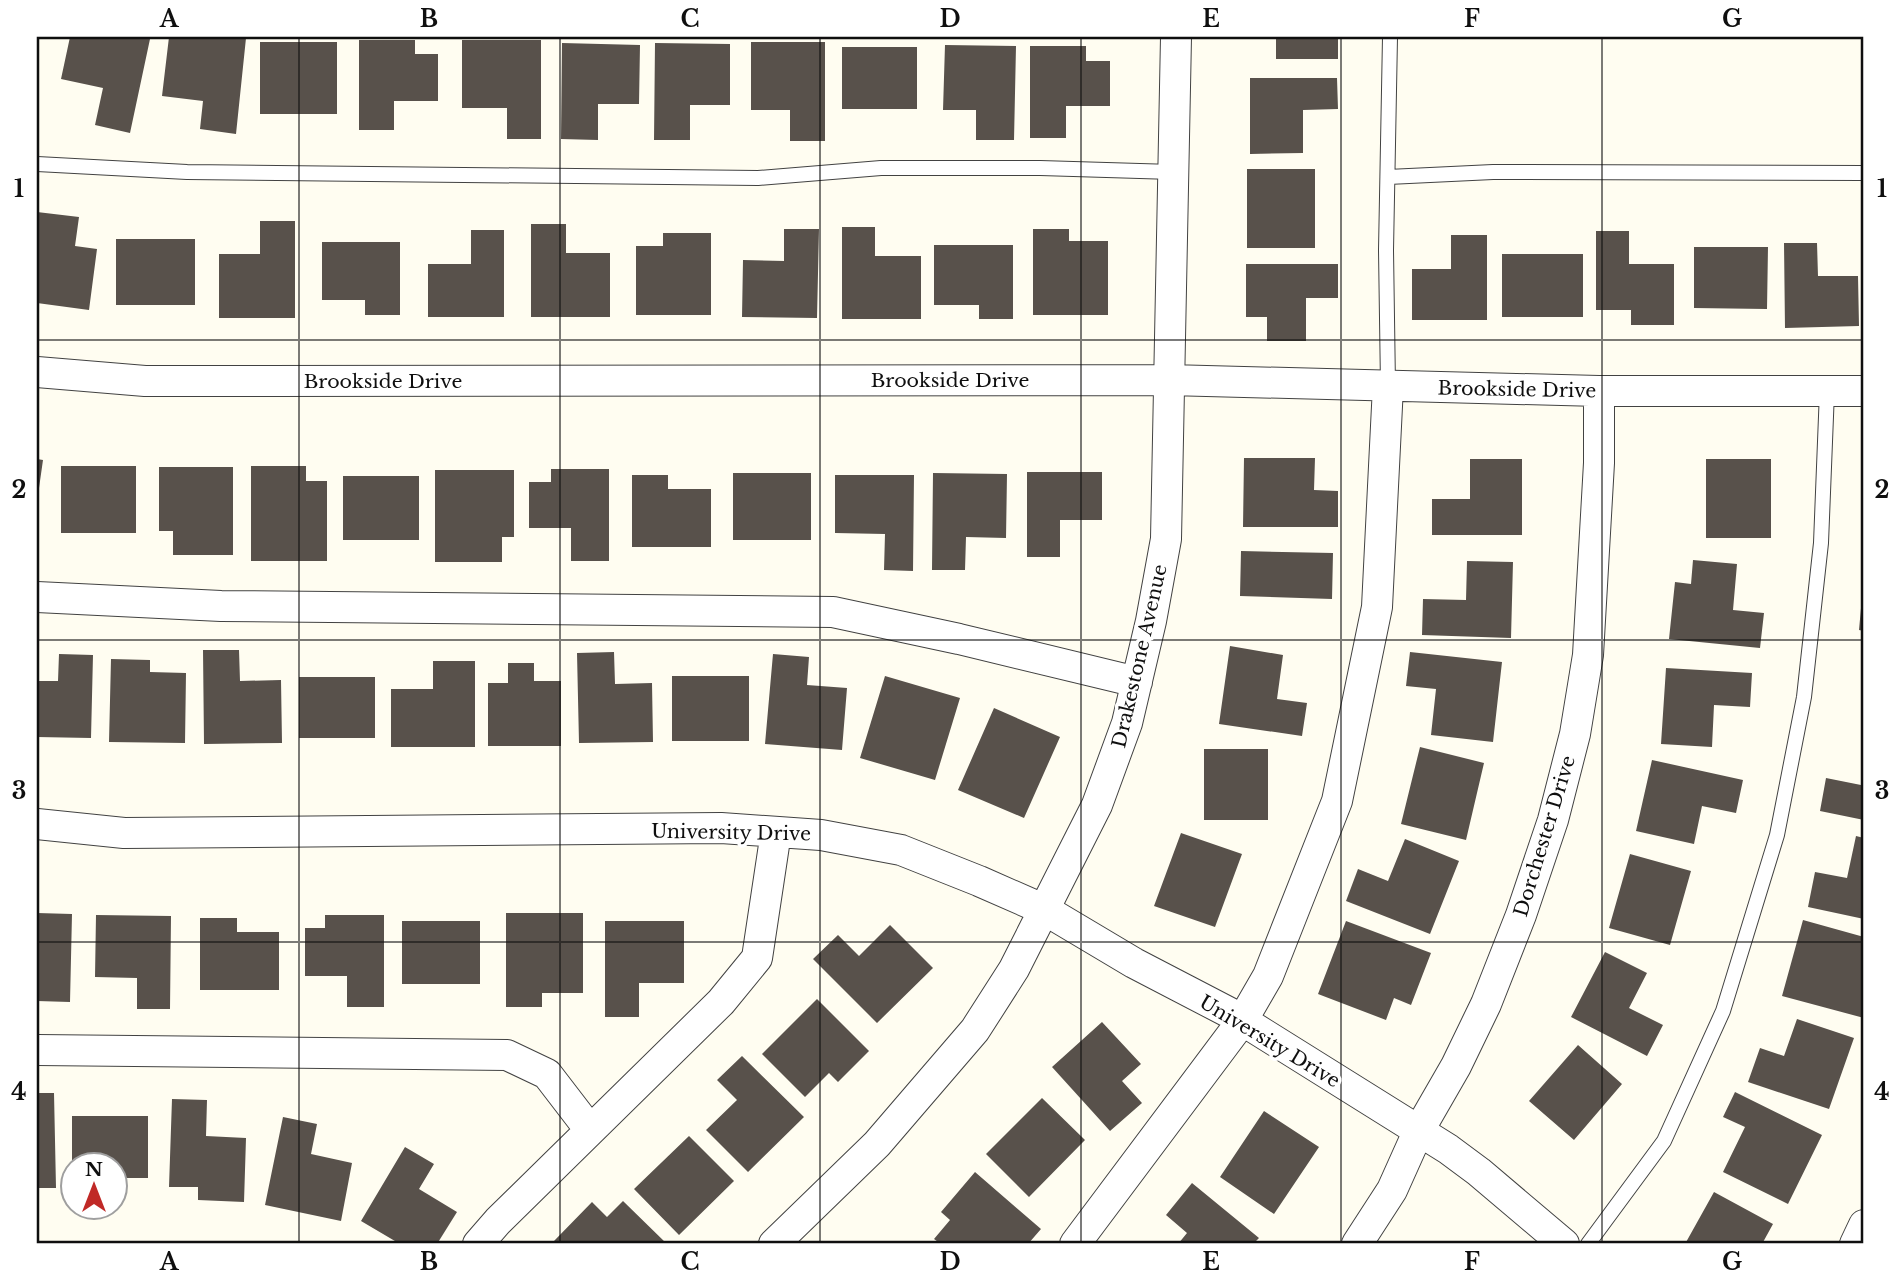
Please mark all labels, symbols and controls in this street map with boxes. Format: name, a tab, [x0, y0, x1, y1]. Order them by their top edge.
text: A	[159, 5, 180, 33]
text: B	[420, 5, 438, 33]
text: C	[681, 5, 699, 33]
text: D	[939, 5, 961, 33]
text: E	[1202, 5, 1220, 33]
text: F	[1464, 5, 1480, 33]
text: G	[1722, 5, 1742, 33]
text: 1	[14, 175, 24, 203]
text: 1	[1877, 175, 1887, 203]
street label: Brookside Drive	[871, 369, 1029, 392]
street label: Brookside Drive	[304, 370, 462, 393]
street label: Brookside Drive	[1438, 377, 1596, 402]
text: 2	[12, 476, 26, 504]
text: 2	[1875, 476, 1889, 504]
street label: Drakestone Avenue	[1107, 562, 1172, 750]
street label: Dorchester Drive	[1509, 753, 1580, 919]
text: 3	[12, 777, 26, 805]
text: 3	[1875, 777, 1889, 805]
street label: University Drive	[651, 820, 811, 845]
street label: University Drive	[1195, 990, 1344, 1092]
text: 4	[11, 1078, 27, 1106]
text: 4	[1874, 1078, 1890, 1106]
north arrow	[60, 1152, 130, 1222]
text: N	[85, 1158, 103, 1181]
text: A	[159, 1248, 180, 1276]
text: B	[420, 1248, 438, 1276]
text: C	[681, 1248, 699, 1276]
text: D	[939, 1248, 961, 1276]
text: E	[1202, 1248, 1220, 1276]
text: F	[1464, 1248, 1480, 1276]
text: G	[1722, 1248, 1742, 1276]

